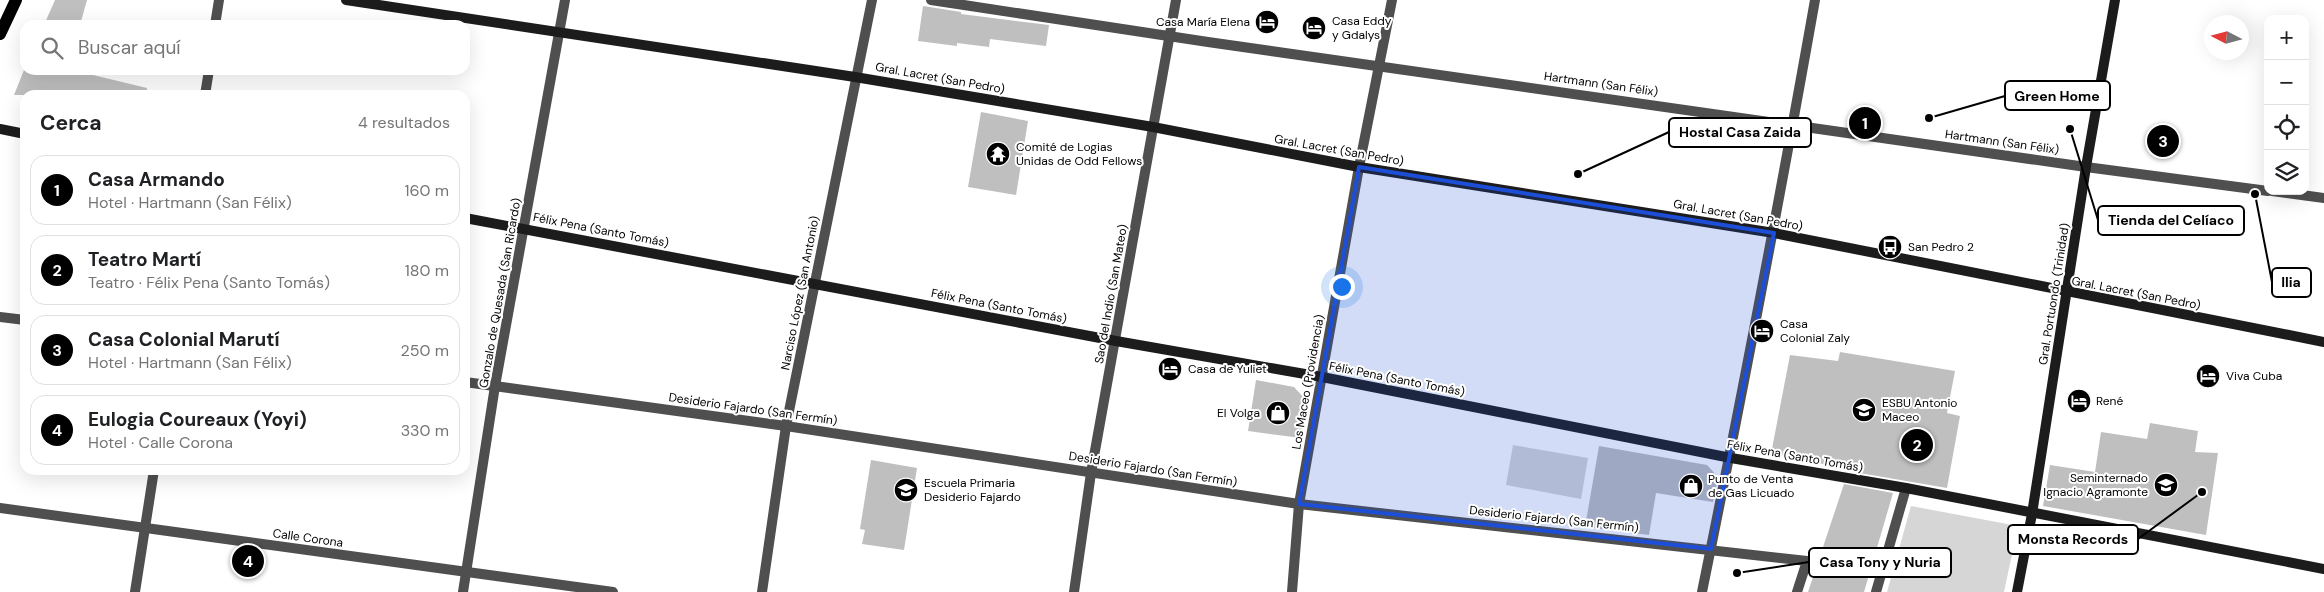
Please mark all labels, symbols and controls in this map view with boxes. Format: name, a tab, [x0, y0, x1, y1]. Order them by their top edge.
hotel icon: Casa María Elena	[1254, 9, 1280, 35]
place label: Casa Eddy y Gdalys	[1332, 13, 1392, 43]
place label: Casa María Elena	[1156, 14, 1250, 30]
hotel icon: Casa Eddy y Gdalys	[1301, 15, 1327, 41]
north arrow	[2204, 15, 2249, 60]
map controls	[2264, 15, 2309, 195]
button: +	[2264, 15, 2309, 60]
search box	[20, 20, 470, 75]
icon: search	[38, 34, 66, 62]
text: Buscar aquí	[78, 35, 181, 60]
street label: Gral. Lacret (San Pedro)	[874, 59, 1006, 97]
button: −	[2264, 60, 2309, 105]
street label: Hartmann (San Félix)	[1543, 68, 1659, 100]
callout: Green Home	[2005, 81, 2110, 110]
text: Green Home	[2014, 87, 2100, 105]
pin: 1	[1849, 104, 1881, 142]
button: locate	[2264, 105, 2309, 150]
text: Cerca	[40, 109, 102, 137]
text: 4 resultados	[358, 112, 450, 133]
callout: Hostal Casa Zaida	[1669, 118, 1811, 147]
pin: 3	[2147, 122, 2179, 160]
text: Hostal Casa Zaida	[1679, 123, 1801, 141]
street label: Hartmann (San Félix)	[1944, 126, 2060, 158]
street label: Gral. Lacret (San Pedro)	[1273, 131, 1405, 169]
place label: Comité de Logias Unidas de Odd Fellows	[1016, 139, 1142, 169]
temple icon: Comité de Logias Unidas de Odd Fellows	[985, 141, 1011, 167]
button: layers	[2264, 150, 2309, 195]
text: Casa Armando	[88, 167, 225, 192]
text: 1	[54, 180, 60, 201]
text: 160 m	[405, 180, 449, 201]
text: Hotel · Hartmann (San Félix)	[88, 192, 292, 213]
street label: Gral. Lacret (San Pedro)	[1672, 196, 1804, 234]
street label: Gonzalo de Quesada (San Ricardo)	[475, 197, 525, 389]
callout: Tienda del Celíaco	[2098, 206, 2244, 235]
street label: Félix Pena (Santo Tomás)	[532, 209, 670, 251]
text: Tienda del Celíaco	[2108, 211, 2234, 229]
street label: Narciso López (San Antonio)	[777, 215, 823, 371]
street label: Gral. Portuondo (Trinidad)	[2035, 222, 2073, 366]
street label: Sao del Indio (San Mateo)	[1091, 223, 1131, 365]
bus stop icon: San Pedro 2	[1877, 234, 1903, 260]
place label: San Pedro 2	[1908, 239, 1974, 255]
text: Teatro Martí	[88, 247, 201, 272]
text: 2	[52, 260, 62, 281]
text: 180 m	[405, 260, 449, 281]
callout: Ilia	[2272, 268, 2311, 297]
text: Teatro · Félix Pena (Santo Tomás)	[88, 272, 330, 293]
street label: Gral. Lacret (San Pedro)	[2070, 273, 2202, 313]
text: Ilia	[2281, 273, 2301, 291]
your location	[1329, 274, 1355, 300]
street label: Félix Pena (Santo Tomás)	[930, 285, 1068, 327]
street label: Los Maceo (Providencia)	[1288, 313, 1328, 451]
place label: Casa Colonial Zaly	[1780, 316, 1850, 346]
hotel icon: Casa Colonial Zaly	[1749, 318, 1775, 344]
text: Casa Colonial Marutí	[88, 327, 279, 352]
text: 3	[52, 340, 62, 361]
text: 250 m	[401, 340, 449, 361]
text: Hotel · Hartmann (San Félix)	[88, 352, 292, 373]
hotel icon: Casa de Yuliet	[1157, 356, 1183, 382]
street label: Félix Pena (Santo Tomás)	[1328, 358, 1466, 400]
place label: Casa de Yuliet	[1188, 361, 1267, 377]
hotel icon: Viva Cuba	[2195, 363, 2221, 389]
place label: Viva Cuba	[2226, 368, 2282, 384]
hotel icon: René	[2066, 388, 2092, 414]
street label: Desiderio Fajardo (San Fermín)	[668, 389, 838, 429]
place label: René	[2096, 393, 2123, 409]
place label: ESBU Antonio Maceo	[1882, 395, 1957, 425]
school or university icon: ESBU Antonio Maceo	[1851, 397, 1877, 423]
shop icon: El Volga	[1265, 400, 1291, 426]
place label: El Volga	[1217, 405, 1260, 421]
text: Eulogia Coureaux (Yoyi)	[88, 407, 307, 432]
text: 4	[52, 420, 62, 441]
text: 330 m	[401, 420, 449, 441]
pin: 2	[1901, 426, 1933, 464]
text: Hotel · Calle Corona	[88, 432, 233, 453]
street label: Félix Pena (Santo Tomás)	[1726, 436, 1864, 476]
street label: Desiderio Fajardo (San Fermín)	[1068, 448, 1238, 490]
place label: Seminternado Ignacio Agramonte	[2043, 470, 2148, 500]
place label: Punto de Venta de Gas Licuado	[1708, 471, 1795, 501]
school or university icon: Seminternado Ignacio Agramonte	[2153, 472, 2179, 498]
shop icon: Punto de Venta de Gas Licuado	[1678, 473, 1704, 499]
place label: Escuela Primaria Desiderio Fajardo	[924, 475, 1021, 505]
school or university icon: Escuela Primaria Desiderio Fajardo	[893, 477, 919, 503]
street label: Desiderio Fajardo (San Fermín)	[1469, 502, 1639, 536]
street label: Calle Corona	[272, 525, 344, 551]
callout: Monsta Records	[2008, 525, 2138, 554]
text: Monsta Records	[2018, 530, 2128, 548]
pin: 4	[232, 542, 264, 580]
callout: Casa Tony y Nuria	[1809, 548, 1951, 577]
text: Casa Tony y Nuria	[1819, 553, 1941, 571]

